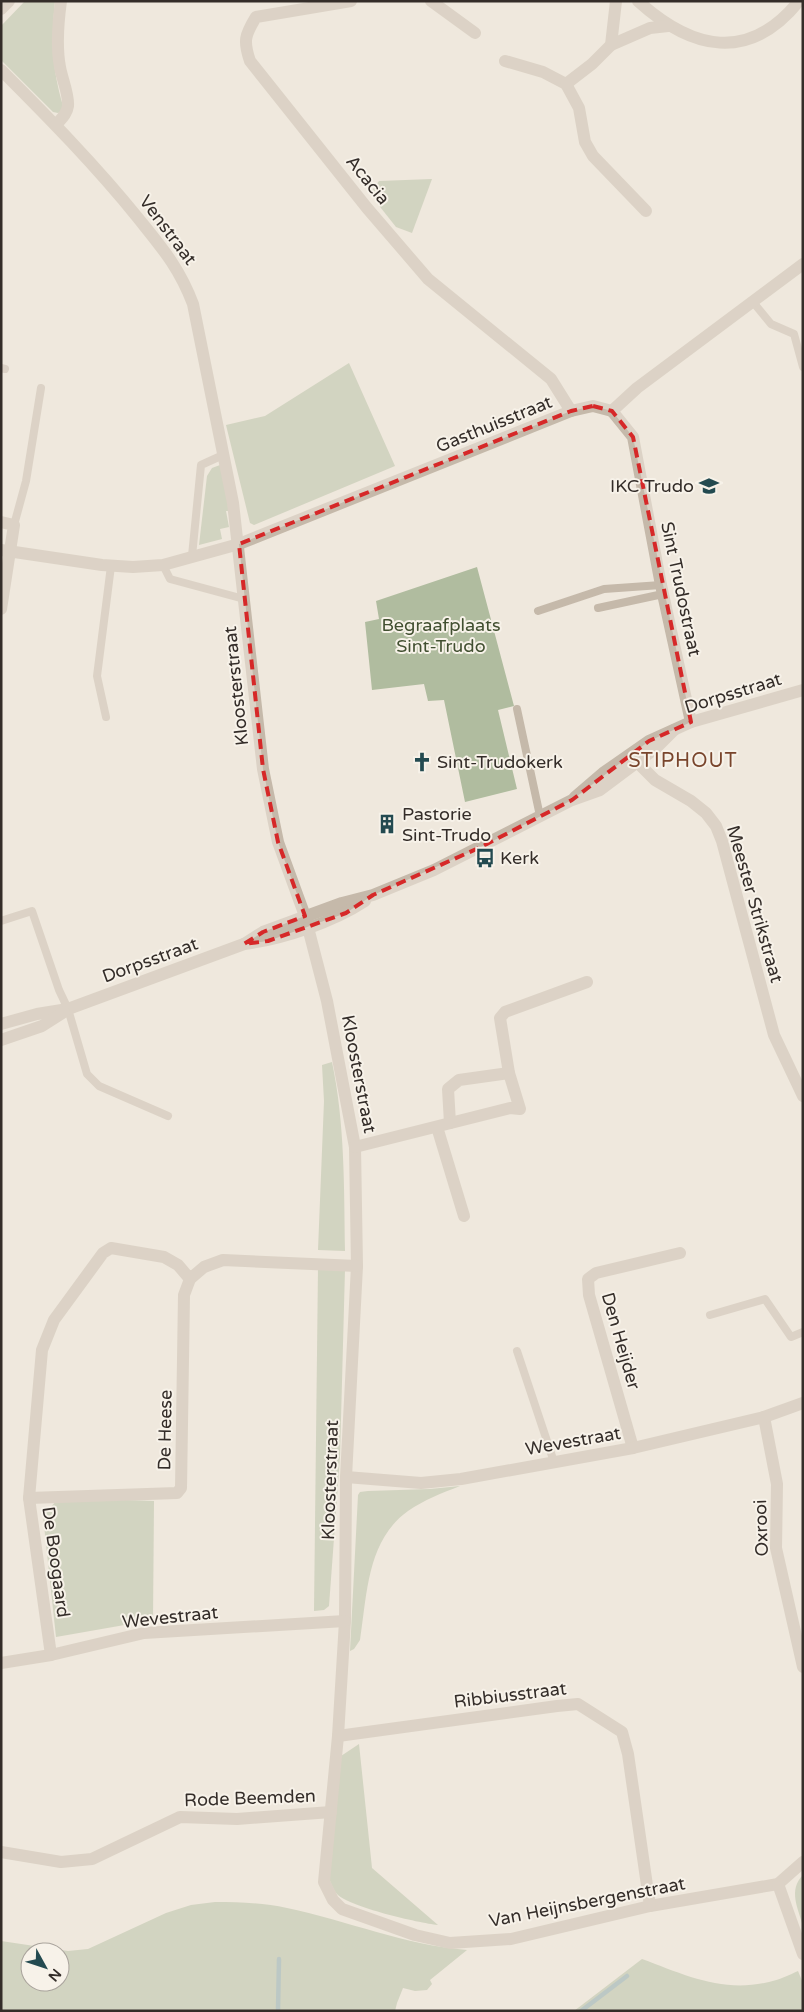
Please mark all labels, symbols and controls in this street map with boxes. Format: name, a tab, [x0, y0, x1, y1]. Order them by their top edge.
street label: Acacia	[341, 151, 395, 209]
street label: Venstraat	[135, 191, 201, 269]
street label: Gasthuisstraat	[433, 391, 555, 457]
place label: IKC Trudo	[610, 475, 694, 497]
school or university icon: IKC Trudo	[698, 475, 720, 497]
street label: Sint Trudostraat	[656, 520, 706, 658]
park label: Begraafplaats Sint-Trudo	[381, 614, 501, 657]
street label: Kloosterstraat	[219, 625, 253, 747]
street label: Dorpsstraat	[682, 668, 784, 718]
district label: STIPHOUT	[628, 749, 738, 773]
church icon: Sint-Trudokerk	[411, 751, 433, 773]
place label: Sint-Trudokerk	[437, 751, 563, 773]
place label: Pastorie Sint-Trudo	[402, 803, 491, 846]
building icon: Pastorie Sint-Trudo	[376, 813, 398, 835]
street label: Meester Strikstraat	[722, 823, 788, 985]
bus stop icon: Kerk	[474, 847, 496, 869]
place label: Kerk	[500, 847, 539, 869]
street label: Dorpsstraat	[99, 932, 201, 987]
street label: Kloosterstraat	[337, 1013, 381, 1135]
street label: Den Heijder	[597, 1290, 645, 1392]
street label: De Heese	[153, 1390, 177, 1470]
street label: Kloosterstraat	[317, 1420, 343, 1540]
street label: Wevestraat	[524, 1422, 622, 1460]
street label: Oxrooi	[749, 1499, 773, 1557]
street label: De Boogaard	[37, 1505, 75, 1619]
street label: Wevestraat	[121, 1601, 219, 1633]
street label: Ribbiusstraat	[452, 1677, 568, 1713]
street label: Rode Beemden	[184, 1785, 316, 1811]
street label: Van Heijnsbergenstraat	[487, 1872, 687, 1932]
north arrow	[20, 1942, 70, 1992]
text: N	[44, 1965, 65, 1985]

